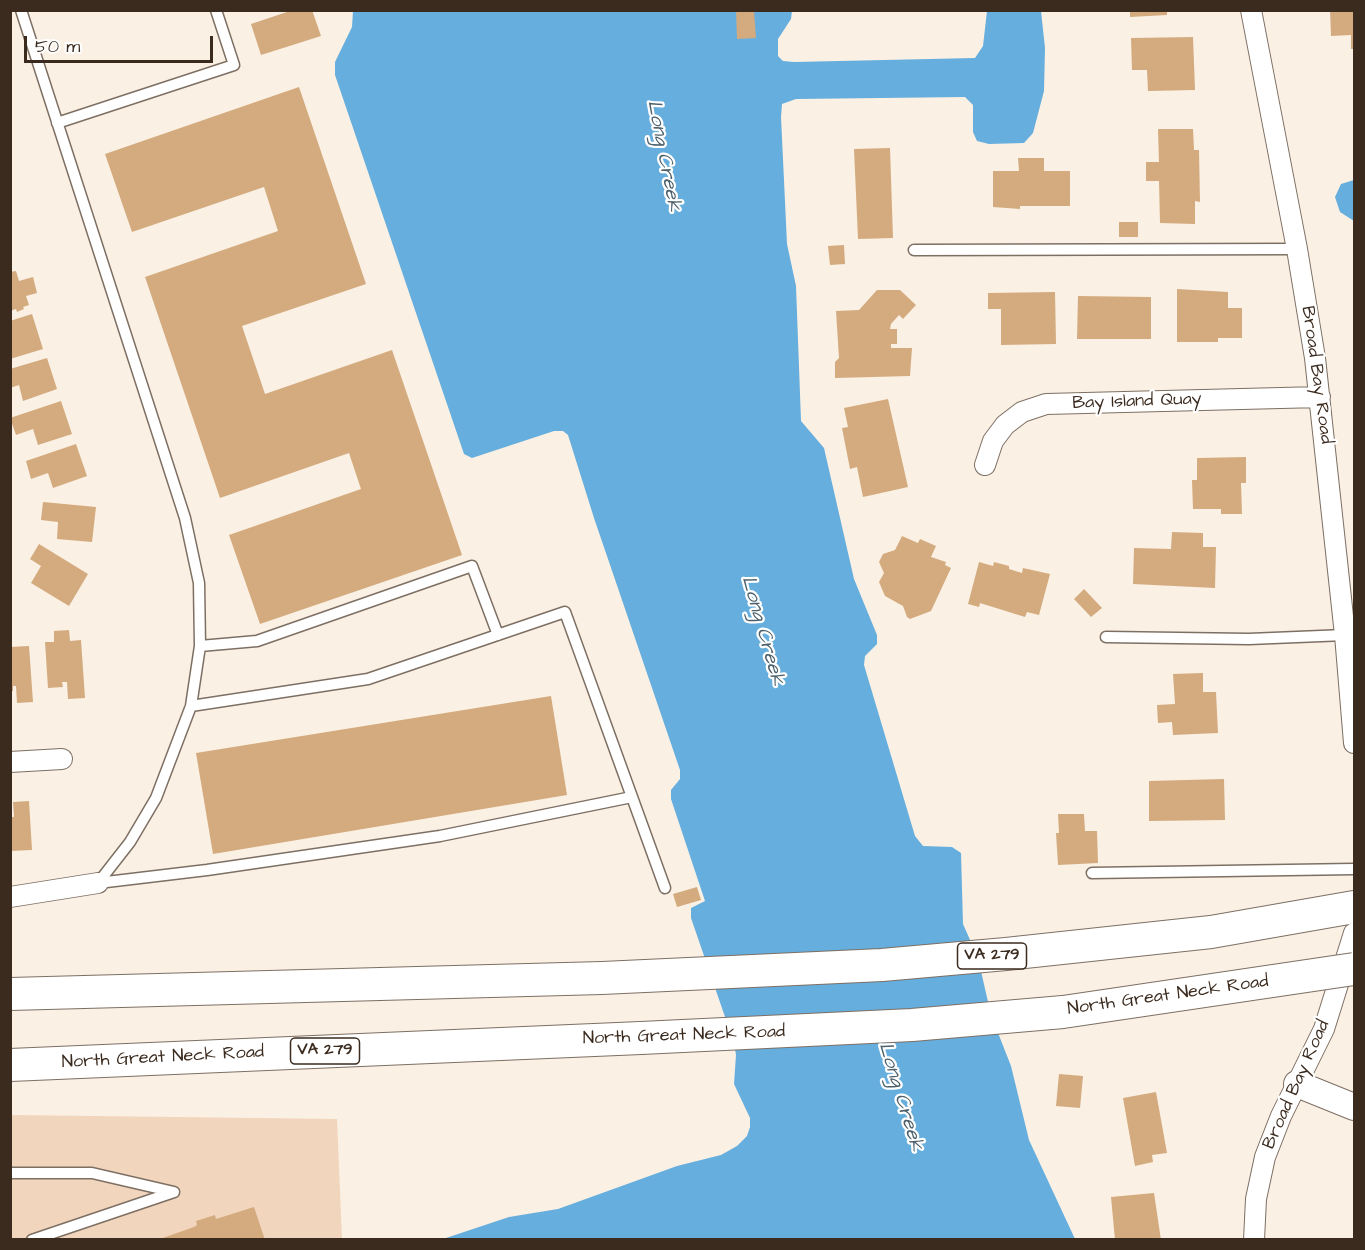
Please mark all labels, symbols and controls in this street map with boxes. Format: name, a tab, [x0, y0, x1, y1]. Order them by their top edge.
scale bar	[27, 24, 216, 62]
text: 50 m	[35, 34, 80, 59]
water label: Long Creek	[640, 98, 686, 214]
street label: Broad Bay Road	[1296, 305, 1336, 445]
street label: Bay Island Quay	[1072, 389, 1202, 415]
water label: Long Creek	[735, 574, 789, 688]
road number: VA 279	[958, 943, 1026, 969]
street label: North Great Neck Road	[1066, 971, 1270, 1021]
street label: Broad Bay Road	[1259, 1017, 1335, 1153]
street label: North Great Neck Road	[582, 1022, 786, 1050]
road number: VA 279	[290, 1038, 360, 1064]
water label: Long Creek	[872, 1040, 928, 1154]
street label: North Great Neck Road	[61, 1042, 265, 1074]

